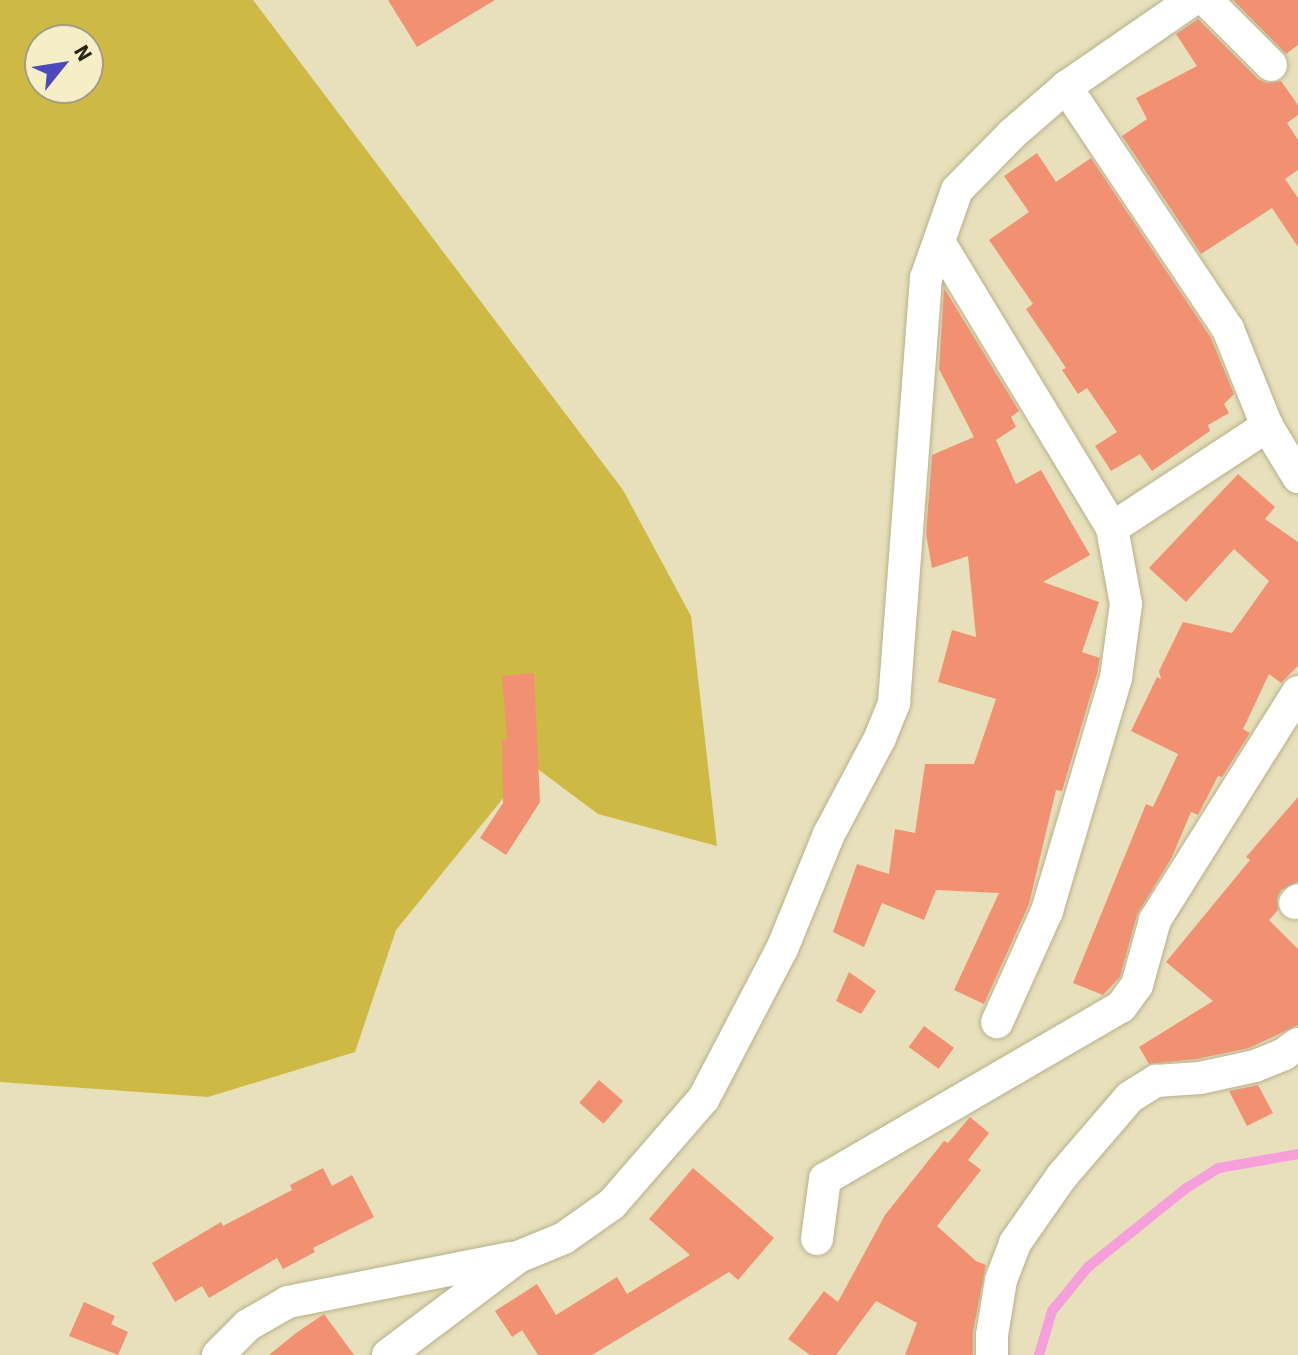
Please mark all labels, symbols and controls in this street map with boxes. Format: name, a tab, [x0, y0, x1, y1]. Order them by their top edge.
north arrow	[24, 24, 104, 104]
text: N	[66, 39, 101, 67]

